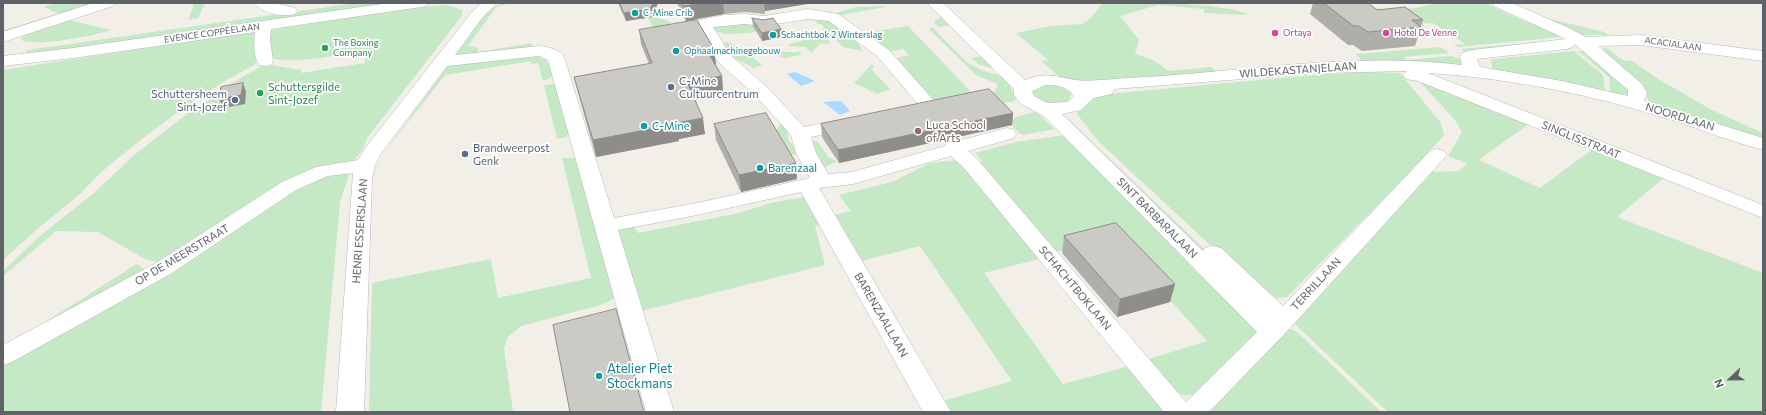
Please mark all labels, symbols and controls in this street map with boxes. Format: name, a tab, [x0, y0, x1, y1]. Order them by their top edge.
marker: C-Mine Crib	[630, 8, 640, 18]
place label: C-Mine Crib	[643, 8, 693, 18]
street label: EVENCE COPPÉELAAN	[163, 21, 261, 45]
marker: Ortaya	[1270, 28, 1280, 38]
place label: Ortaya	[1283, 28, 1312, 38]
marker: Hotel De Venne	[1381, 28, 1391, 38]
place label: Hotel De Venne	[1394, 28, 1457, 38]
marker: Schachtbok 2 Winterslag	[768, 30, 778, 40]
place label: Schachtbok 2 Winterslag	[781, 30, 882, 40]
street label: ACACIALAAN	[1644, 35, 1702, 53]
place label: The Boxing Company	[333, 38, 379, 59]
marker: The Boxing Company	[320, 43, 330, 53]
marker: Ophaalmachinegebouw	[671, 46, 681, 56]
place label: Ophaalmachinegebouw	[684, 46, 780, 56]
street label: WILDEKASTANJELAAN	[1239, 59, 1357, 81]
place label: C-Mine Cultuurcentrum	[679, 74, 759, 100]
place label: Schuttersgilde Sint-Jozef	[268, 80, 340, 106]
marker: C-Mine Cultuurcentrum	[666, 82, 676, 92]
place label: Schuttersheem Sint-Jozef	[151, 87, 227, 113]
marker: Schuttersgilde Sint-Jozef	[255, 88, 265, 98]
marker: Schuttersheem Sint-Jozef	[230, 95, 240, 105]
street label: NOORDLAAN	[1644, 100, 1716, 134]
place label: Luca School of Arts	[926, 118, 986, 144]
street label: SINGLISSTRAAT	[1540, 118, 1622, 162]
place label: C-Mine	[652, 119, 689, 133]
marker: C-Mine	[639, 121, 649, 131]
marker: Luca School of Arts	[913, 126, 923, 136]
place label: Brandweerpost Genk	[473, 141, 550, 167]
marker: Brandweerpost Genk	[460, 149, 470, 159]
place label: Barenzaal	[768, 161, 817, 175]
marker: Barenzaal	[755, 163, 765, 173]
street label: SINT BARBARALAAN	[1114, 175, 1200, 261]
street label: HENRI ESSERSLAAN	[350, 178, 370, 284]
street label: OP DE MEERSTRAAT	[132, 222, 232, 288]
street label: SCHACHTBOKLAAN	[1036, 243, 1114, 333]
street label: TERRILLAAN	[1288, 255, 1344, 313]
street label: BARENZAALLAAN	[851, 270, 911, 360]
north arrow	[1710, 359, 1750, 399]
place label: Atelier Piet Stockmans	[607, 361, 672, 392]
marker: Atelier Piet Stockmans	[594, 371, 604, 381]
text: N	[1711, 377, 1726, 390]

